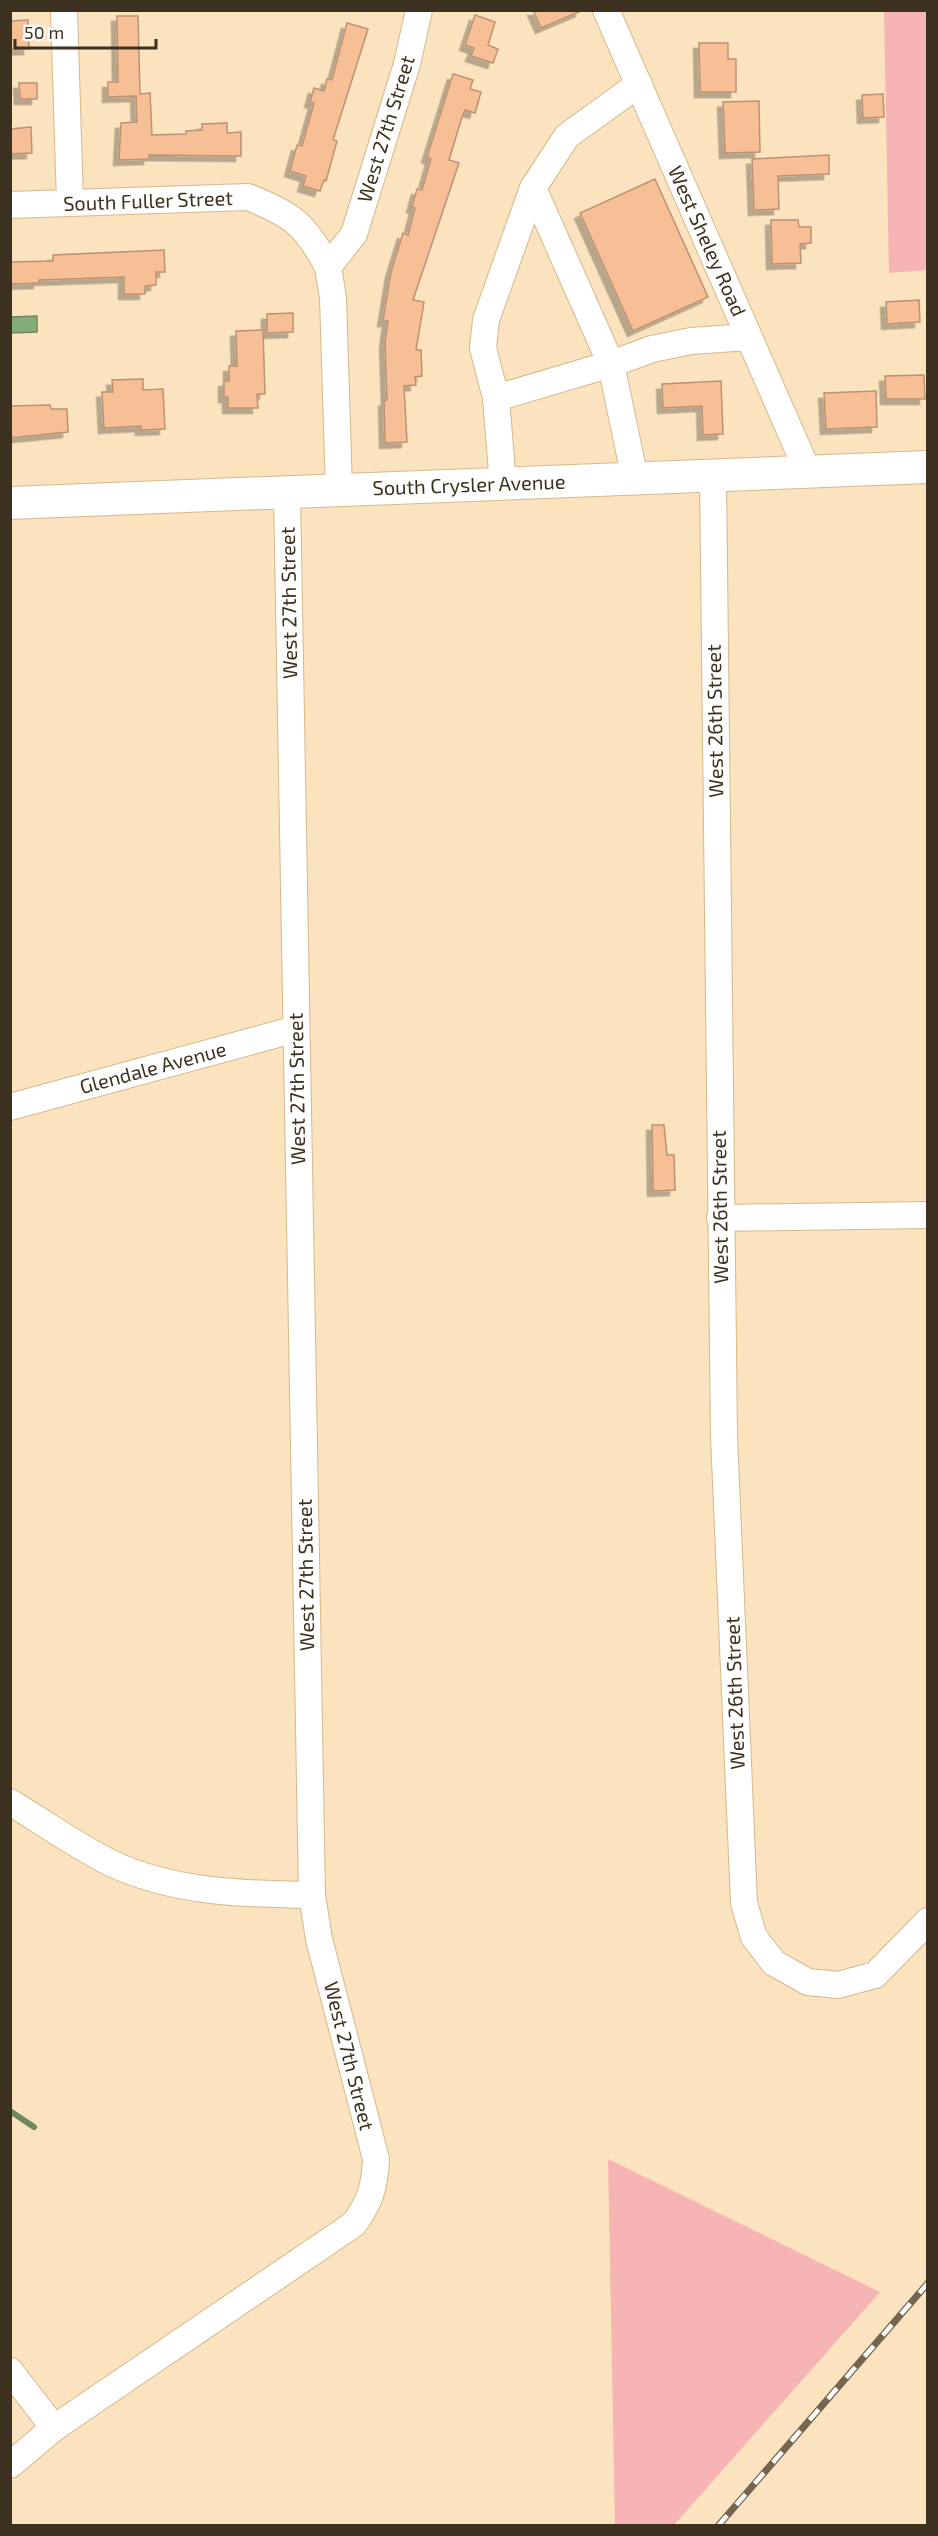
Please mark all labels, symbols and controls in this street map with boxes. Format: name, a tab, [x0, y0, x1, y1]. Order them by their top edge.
scale bar	[15, 12, 156, 50]
text: 50 m	[24, 21, 64, 43]
street label: West 27th Street	[351, 52, 419, 205]
street label: West Sheley Road	[664, 162, 752, 320]
street label: South Fuller Street	[63, 185, 234, 215]
street label: South Crysler Avenue	[372, 469, 566, 499]
street label: West 27th Street	[275, 526, 301, 679]
street label: West 26th Street	[701, 644, 727, 798]
street label: West 27th Street	[283, 1012, 309, 1165]
street label: Glendale Avenue	[77, 1036, 229, 1098]
street label: West 26th Street	[706, 1130, 732, 1284]
street label: West 27th Street	[292, 1498, 318, 1651]
street label: West 26th Street	[719, 1616, 749, 1770]
street label: West 27th Street	[320, 1979, 380, 2133]

